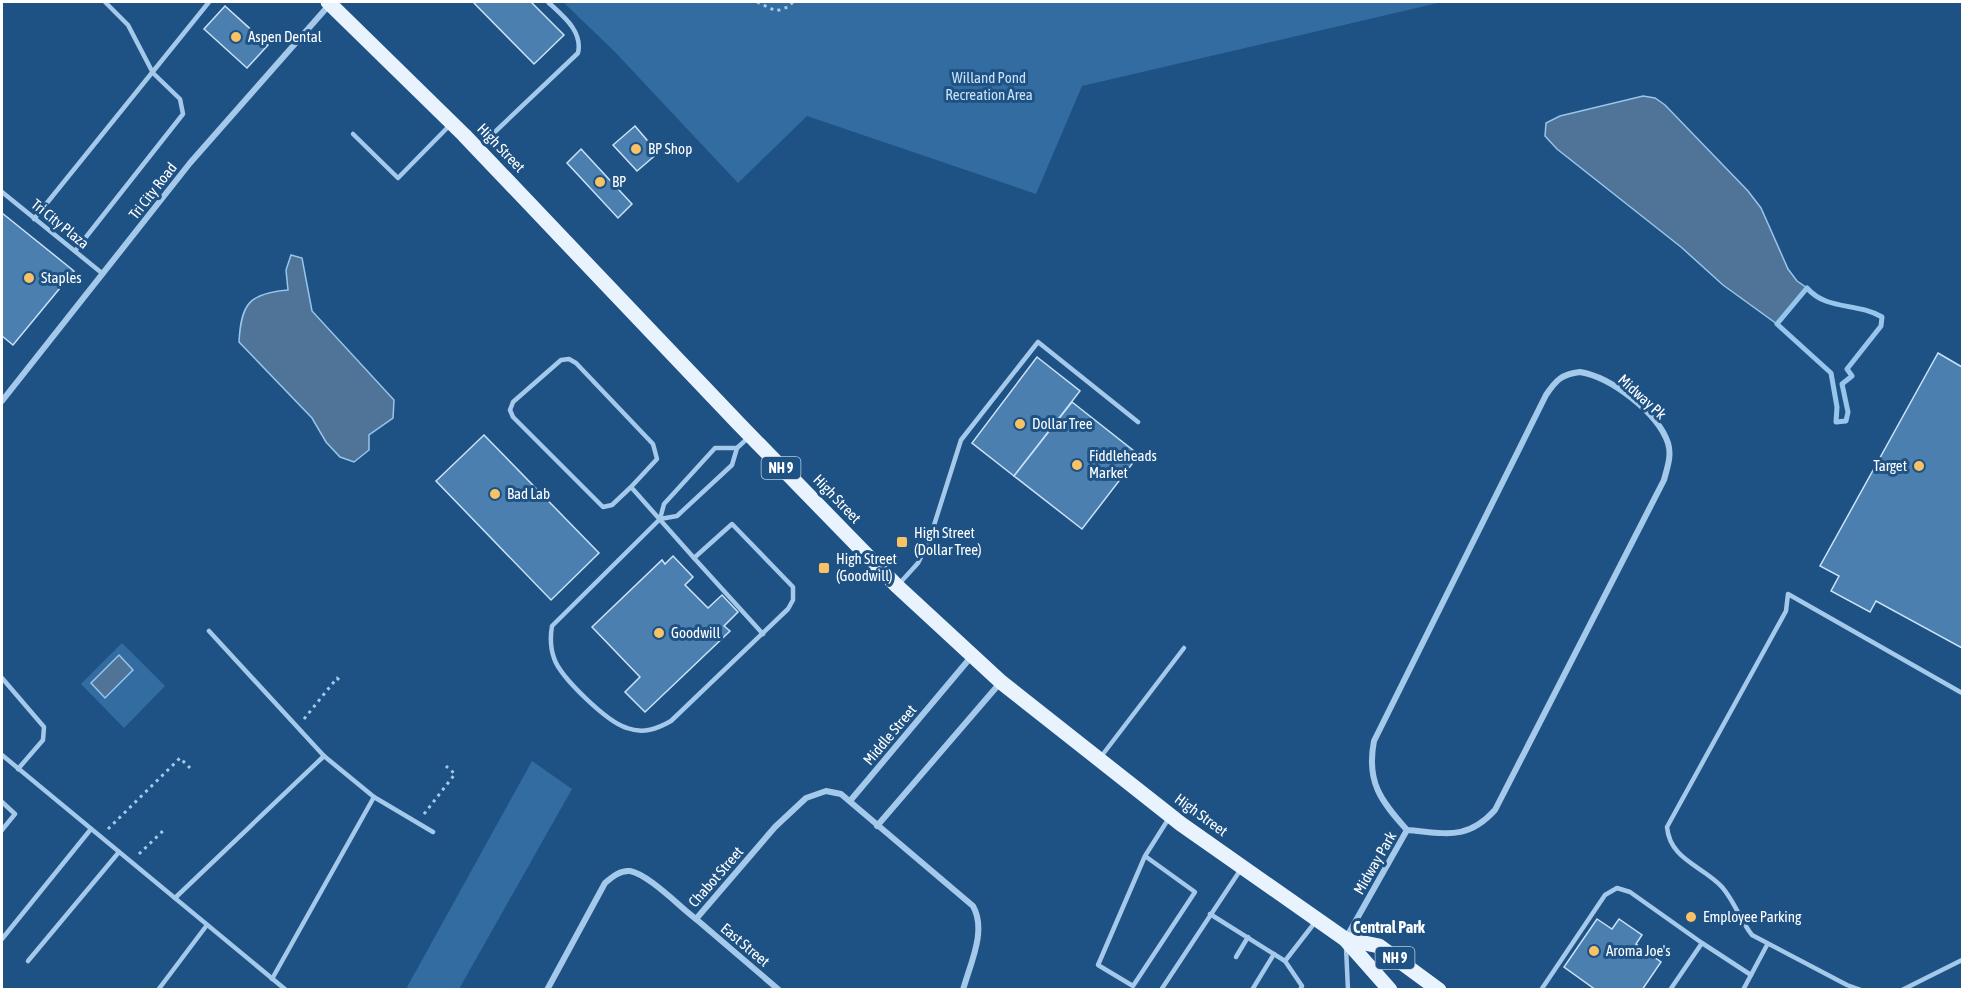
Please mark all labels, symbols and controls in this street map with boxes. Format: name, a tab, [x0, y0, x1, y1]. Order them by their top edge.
place label: Aspen Dental	[248, 28, 322, 45]
marker: Aspen Dental	[229, 30, 243, 44]
park label: Willand Pond Recreation Area	[945, 69, 1033, 103]
street label: High Street	[474, 120, 529, 175]
place label: BP Shop	[648, 140, 692, 157]
marker: BP Shop	[629, 142, 643, 156]
street label: Tri City Road	[125, 159, 180, 222]
place label: BP	[612, 173, 626, 190]
marker: BP	[593, 175, 607, 189]
street label: Tri City Plaza	[28, 195, 93, 252]
place label: Staples	[41, 269, 82, 286]
marker: Staples	[22, 271, 36, 285]
street label: Midway Pk	[1615, 371, 1670, 423]
place label: Dollar Tree	[1032, 415, 1093, 432]
marker: Dollar Tree	[1013, 417, 1027, 431]
place label: Fiddleheads Market	[1089, 447, 1157, 481]
road number: NH 9	[762, 457, 800, 479]
place label: Target	[1873, 457, 1907, 474]
marker: Fiddleheads Market	[1070, 458, 1084, 472]
marker: Target	[1912, 459, 1926, 473]
street label: High Street	[810, 471, 865, 526]
place label: Bad Lab	[507, 485, 550, 502]
marker: Bad Lab	[488, 487, 502, 501]
place label: High Street (Dollar Tree)	[914, 524, 982, 558]
marker: High Street (Dollar Tree)	[895, 535, 909, 549]
place label: High Street (Goodwill)	[836, 550, 897, 584]
marker: High Street (Goodwill)	[817, 561, 831, 575]
place label: Goodwill	[671, 624, 721, 641]
marker: Goodwill	[652, 626, 666, 640]
street label: Middle Street	[860, 701, 920, 768]
street label: High Street	[1172, 790, 1231, 839]
street label: Midway Park	[1350, 828, 1400, 897]
street label: Chabot Street	[685, 843, 746, 910]
place label: Employee Parking	[1703, 908, 1802, 925]
marker: Employee Parking	[1684, 910, 1698, 924]
district label: Central Park	[1353, 918, 1426, 936]
street label: East Street	[718, 919, 773, 970]
place label: Aroma Joe's	[1606, 942, 1671, 959]
marker: Aroma Joe's	[1587, 944, 1601, 958]
road number: NH 9	[1376, 947, 1414, 969]

